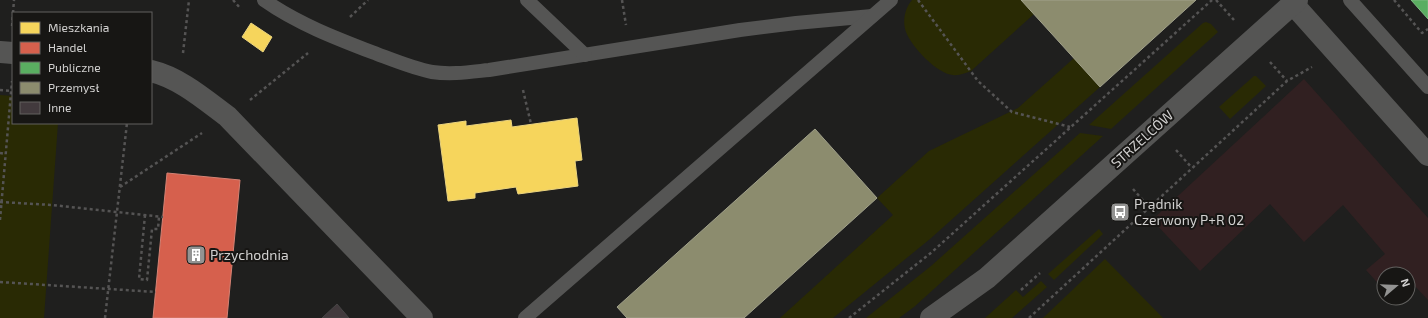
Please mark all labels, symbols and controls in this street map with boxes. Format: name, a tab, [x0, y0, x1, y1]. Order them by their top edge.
legend	[12, 12, 152, 124]
text: Mieszkania	[48, 20, 109, 34]
text: Handel	[48, 40, 87, 54]
text: Publiczne	[48, 60, 101, 74]
text: Przemysł	[48, 80, 99, 94]
text: Inne	[48, 100, 72, 114]
street label: STRZELCÓW	[1107, 106, 1176, 171]
place label: Prądnik Czerwony P+R 02	[1134, 195, 1244, 228]
bus stop icon: Prądnik Czerwony P+R 02	[1109, 201, 1131, 223]
building icon: Przychodnia	[185, 244, 207, 266]
place label: Przychodnia	[210, 246, 289, 263]
north arrow	[1376, 266, 1416, 306]
text: N	[1398, 277, 1413, 289]

